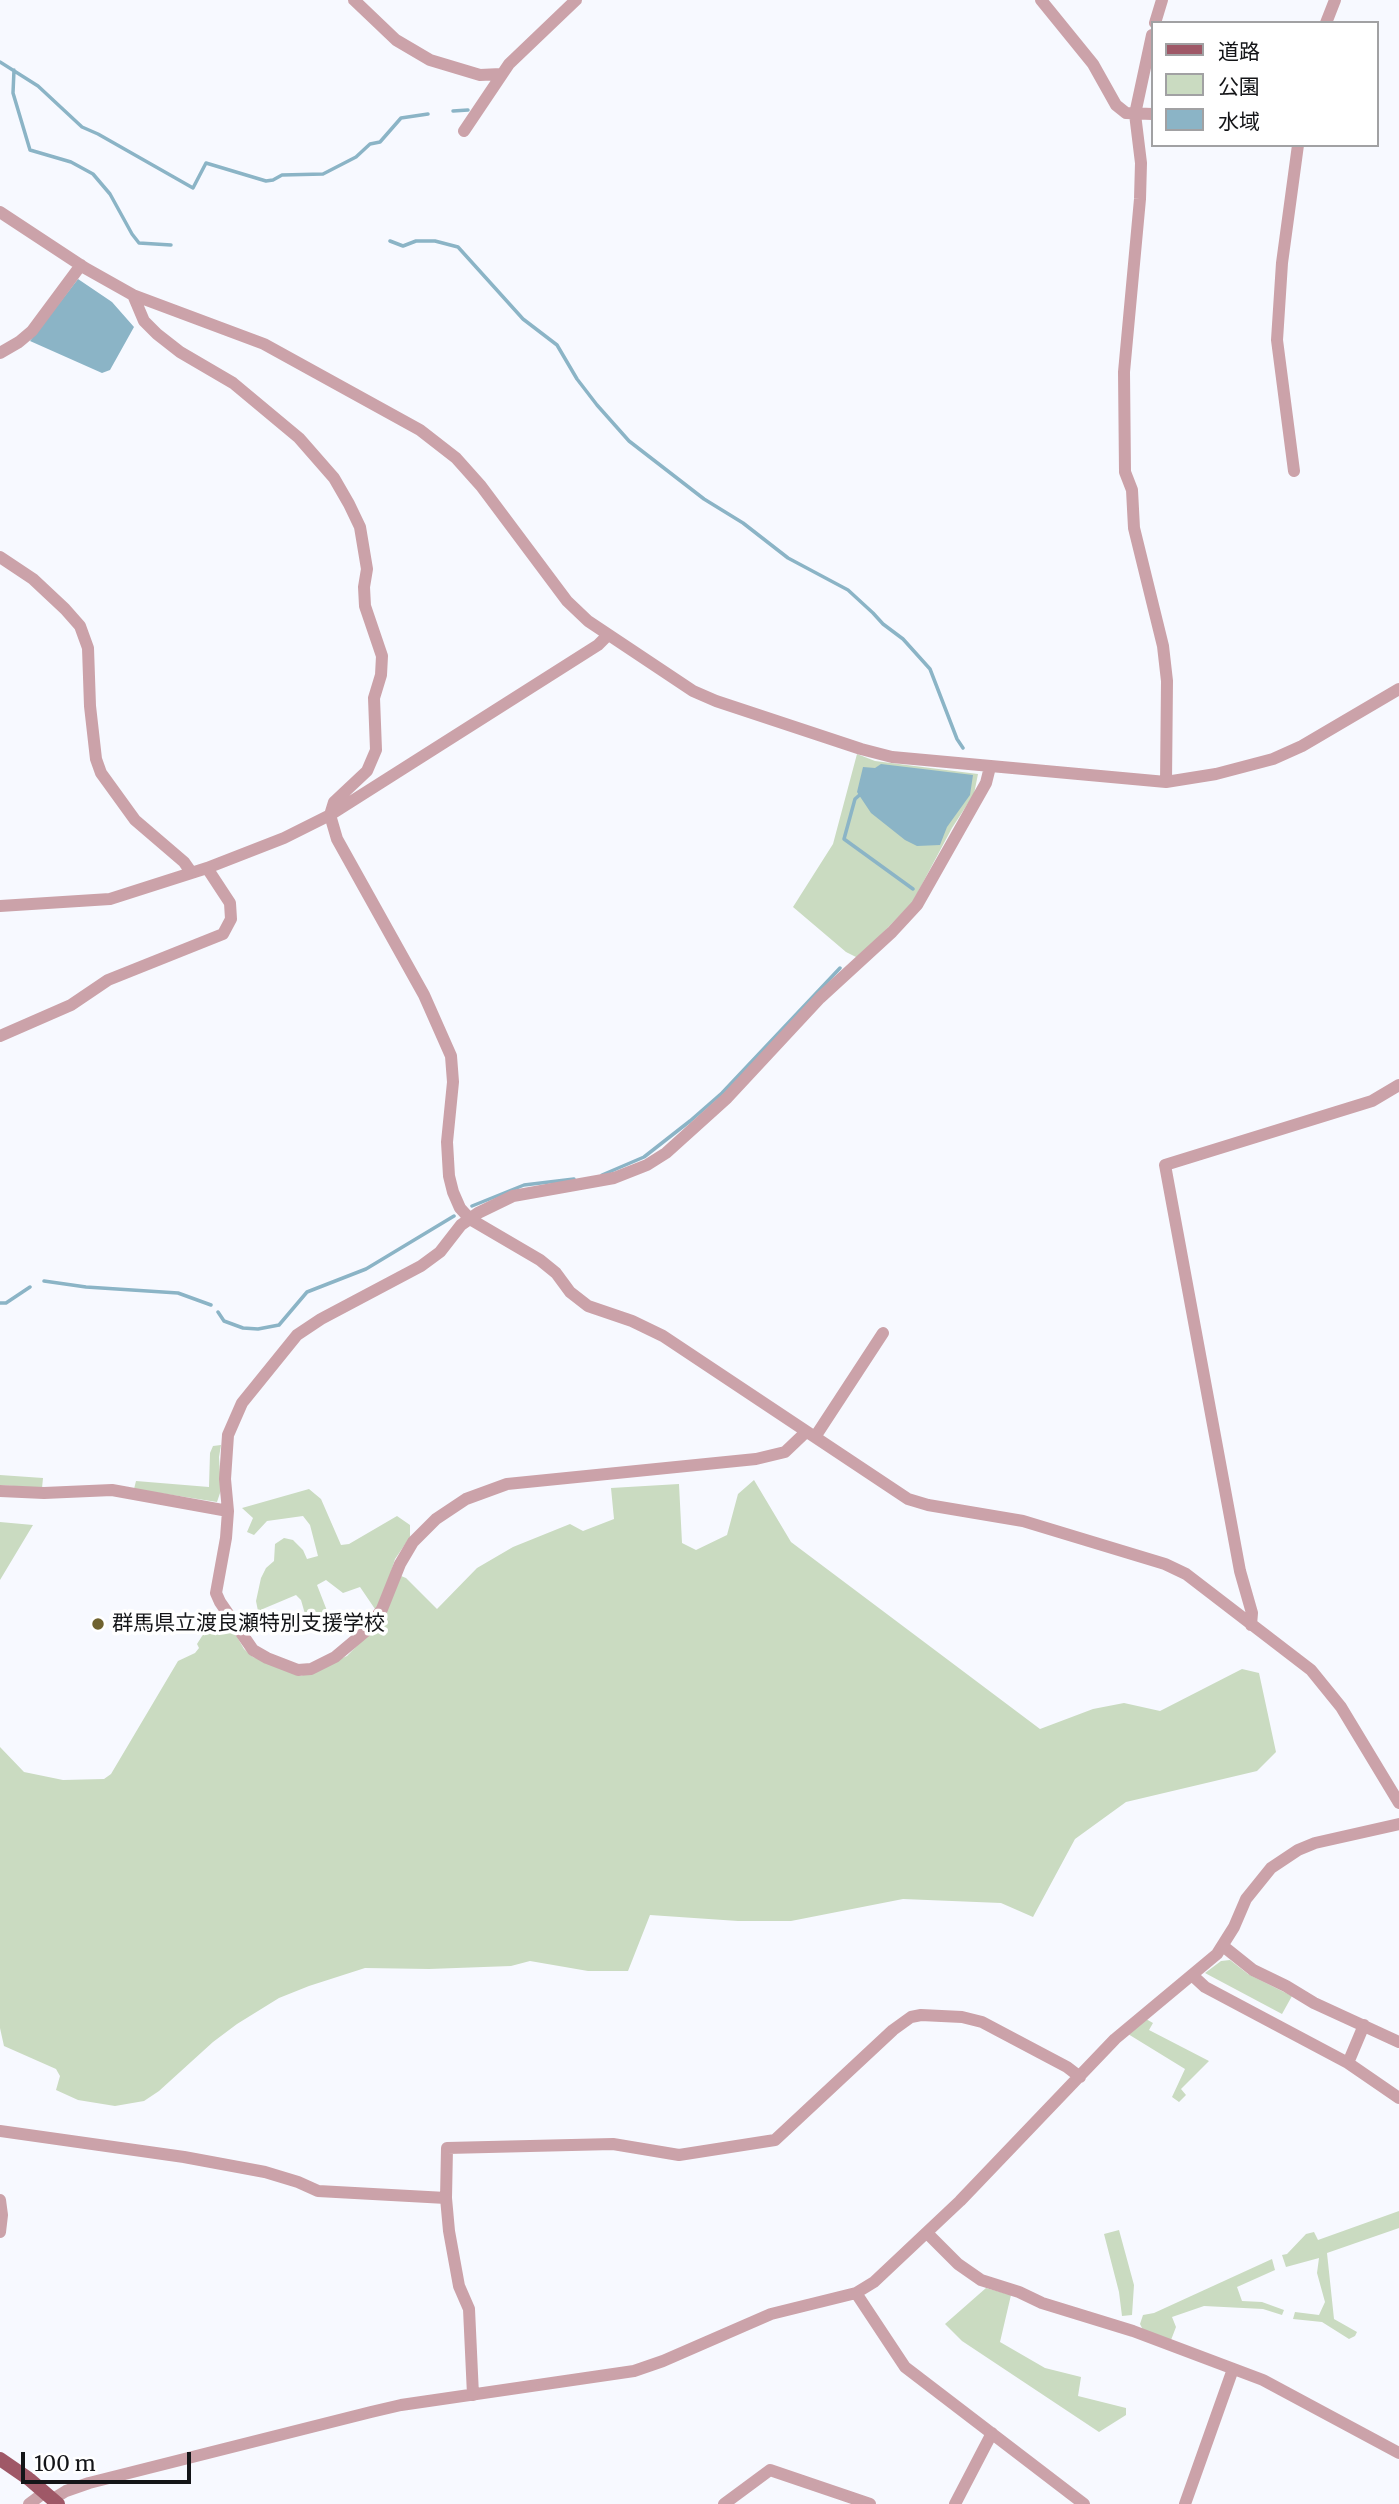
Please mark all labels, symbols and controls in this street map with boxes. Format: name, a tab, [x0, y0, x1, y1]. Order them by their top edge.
legend	[1150, 21, 1378, 147]
text: 道路	[1218, 38, 1260, 65]
text: 公園	[1218, 73, 1260, 100]
text: 水域	[1218, 108, 1260, 135]
place label: 群馬県立渡良瀬特別支援学校	[112, 1611, 385, 1637]
marker: 群馬県立渡良瀬特別支援学校	[90, 1616, 106, 1632]
scale bar	[24, 2438, 194, 2482]
text: 100 m	[34, 2450, 96, 2477]

